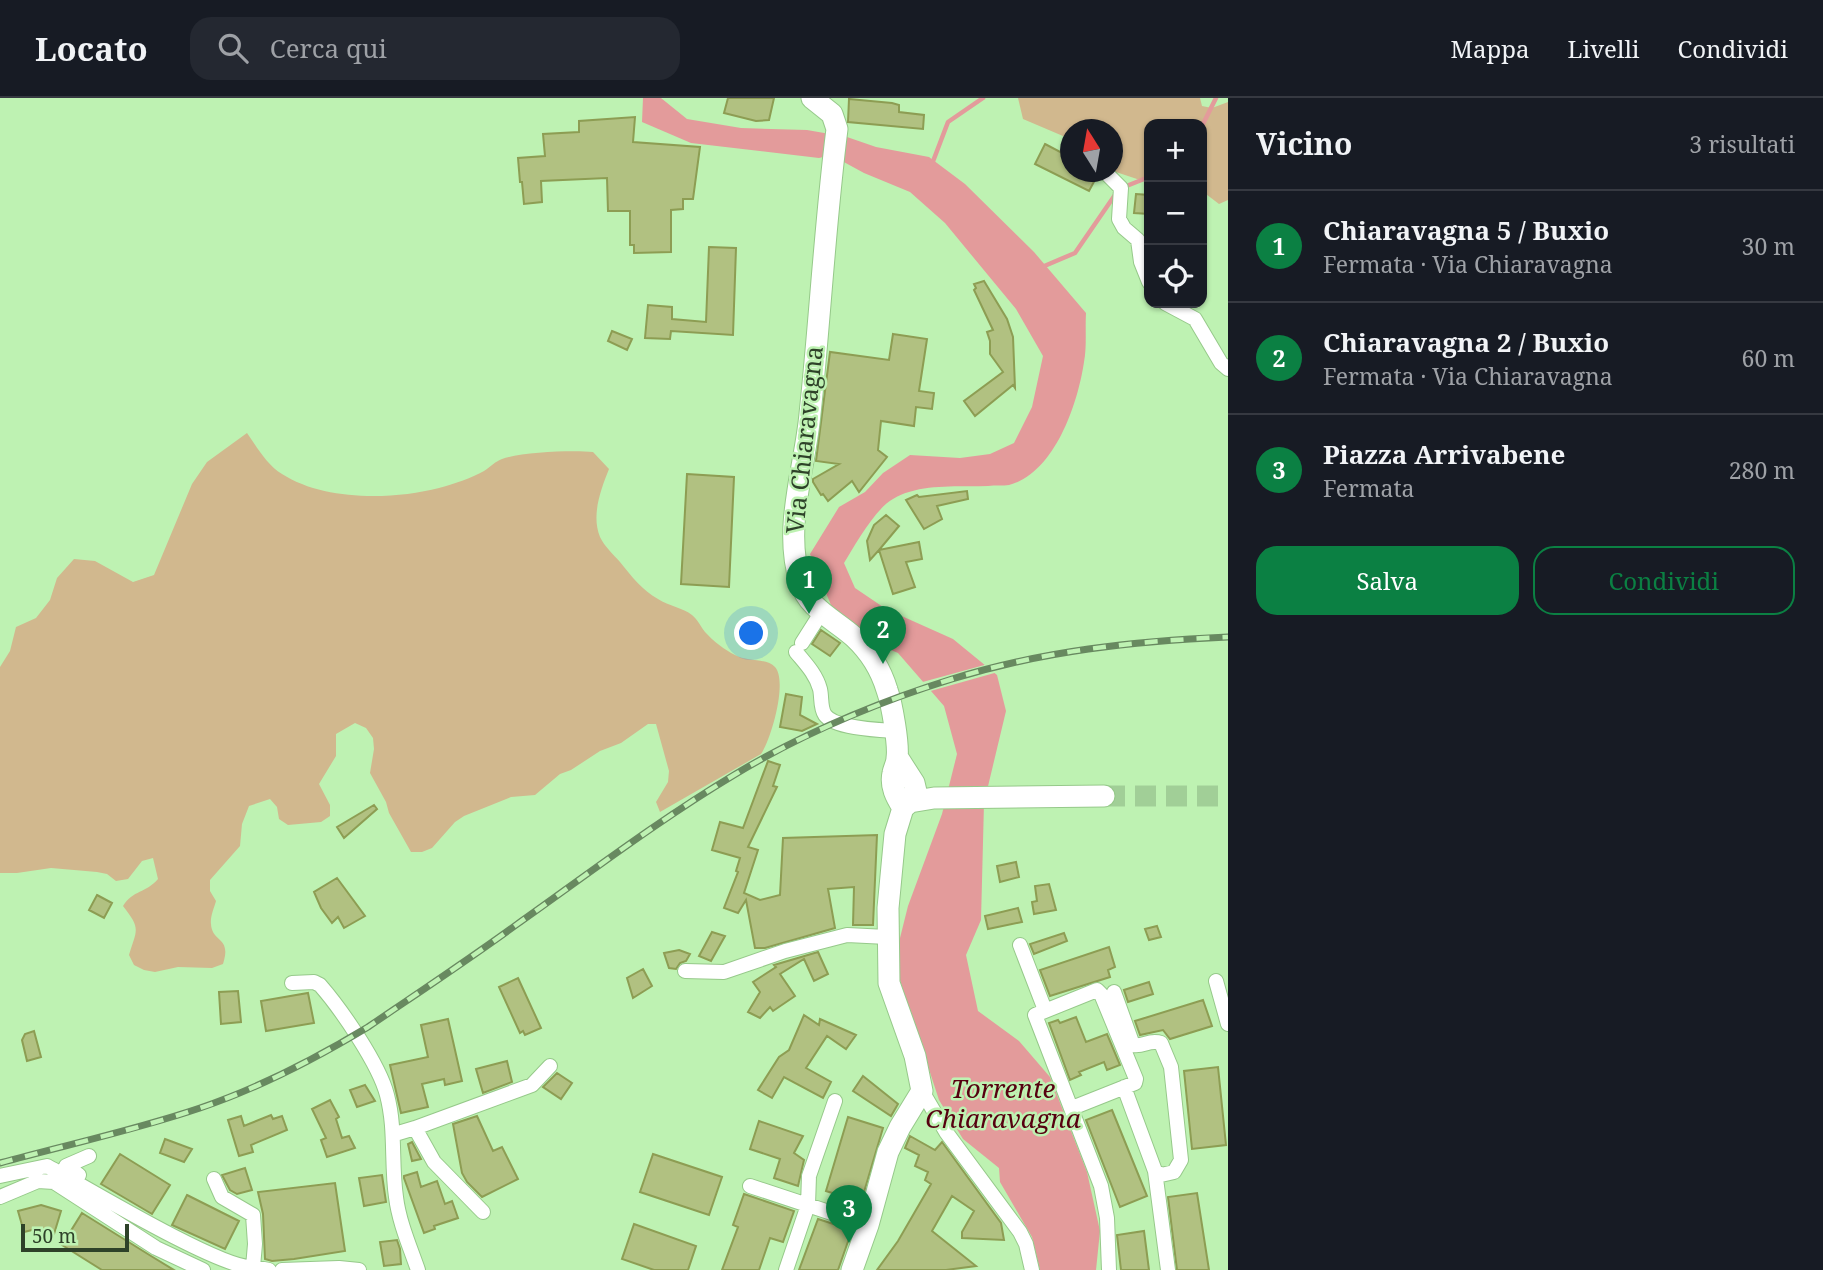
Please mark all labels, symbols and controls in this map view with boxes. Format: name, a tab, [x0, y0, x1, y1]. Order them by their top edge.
search box	[190, 17, 680, 80]
text: Locato	[35, 26, 148, 71]
icon: search	[214, 29, 252, 67]
text: Cerca qui	[270, 30, 387, 66]
text: Mappa	[1451, 32, 1530, 65]
text: Livelli	[1568, 32, 1640, 65]
text: Condividi	[1678, 32, 1788, 65]
north arrow	[1060, 119, 1123, 182]
map controls	[1144, 119, 1207, 308]
button: +	[1144, 119, 1207, 182]
text: Vicino	[1256, 123, 1352, 164]
text: 3 risultati	[1689, 128, 1795, 160]
button: −	[1144, 182, 1207, 245]
text: Chiaravagna 5 / Buxio	[1323, 212, 1609, 248]
text: 1	[1273, 230, 1286, 262]
text: 30 m	[1742, 230, 1795, 262]
button: locate	[1144, 245, 1207, 308]
text: Fermata · Via Chiaravagna	[1323, 248, 1613, 280]
text: Chiaravagna 2 / Buxio	[1323, 324, 1609, 360]
text: 2	[1273, 342, 1286, 374]
text: 60 m	[1742, 342, 1795, 374]
street label: Via Chiaravagna	[777, 344, 830, 535]
text: Fermata · Via Chiaravagna	[1323, 360, 1613, 392]
text: Piazza Arrivabene	[1323, 436, 1565, 472]
text: 3	[1273, 454, 1286, 486]
text: 280 m	[1729, 454, 1795, 486]
text: Fermata	[1323, 472, 1415, 504]
button: Salva	[1256, 546, 1519, 615]
button: Condividi	[1533, 546, 1795, 615]
pin: 1	[786, 556, 832, 614]
pin: 2	[860, 606, 906, 664]
your location	[734, 616, 768, 650]
water label: Torrente Chiaravagna	[925, 1070, 1081, 1136]
pin: 3	[826, 1185, 872, 1243]
scale bar	[21, 1221, 130, 1253]
text: 50 m	[32, 1223, 76, 1249]

